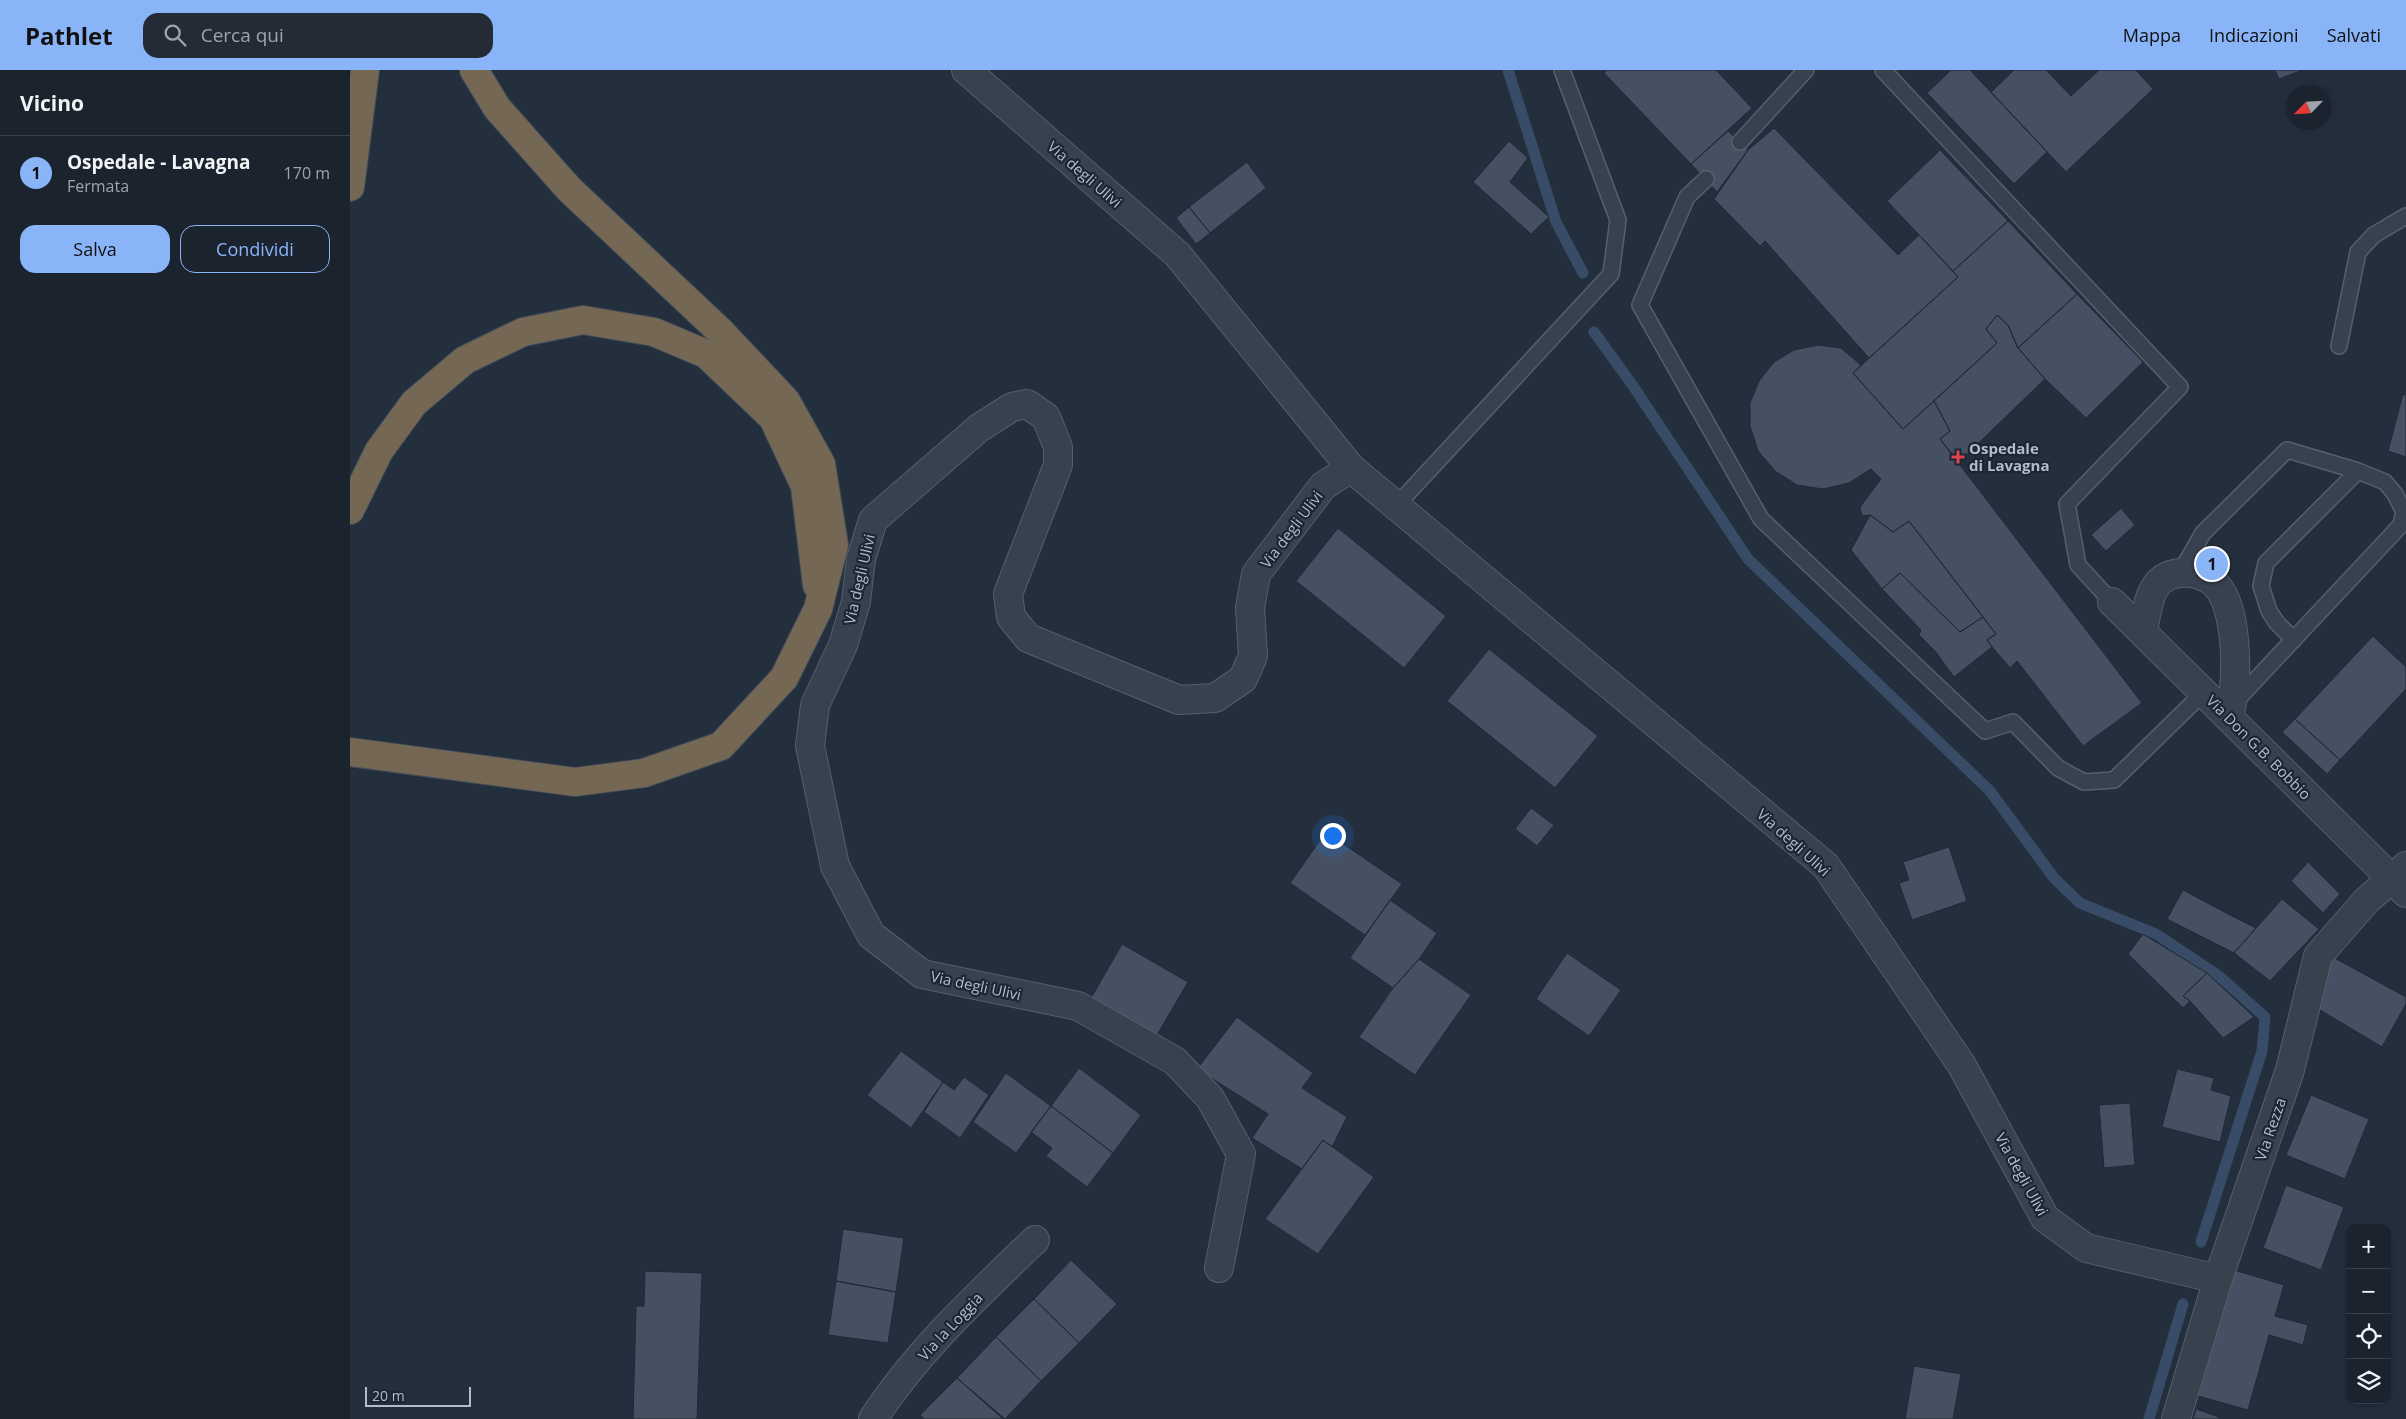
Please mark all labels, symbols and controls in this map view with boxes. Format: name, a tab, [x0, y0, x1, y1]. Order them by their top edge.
search box	[143, 13, 493, 58]
text: Pathlet	[25, 19, 113, 52]
icon: search	[161, 21, 189, 49]
text: Cerca qui	[201, 22, 284, 48]
text: Mappa	[2123, 23, 2181, 47]
text: Indicazioni	[2209, 23, 2299, 47]
text: Salvati	[2327, 23, 2381, 47]
north arrow	[2286, 85, 2331, 130]
text: Vicino	[20, 89, 84, 117]
street label: Via degli Ulivi	[1044, 136, 1126, 212]
text: Ospedale - Lavagna	[67, 149, 251, 175]
text: 1	[31, 162, 41, 184]
text: 170 m	[284, 162, 330, 184]
text: Fermata	[67, 175, 129, 197]
button: Salva	[20, 225, 170, 273]
button: Condividi	[180, 225, 330, 273]
place label: Ospedale di Lavagna	[1969, 438, 2050, 475]
marker: Ospedale di Lavagna	[1951, 450, 1965, 464]
street label: Via degli Ulivi	[1255, 486, 1327, 572]
street label: Via degli Ulivi	[839, 532, 879, 626]
pin: 1	[2196, 545, 2228, 583]
street label: Via Don G.B. Bobbio	[2202, 690, 2316, 804]
street label: Via degli Ulivi	[1753, 804, 1835, 880]
your location	[1320, 823, 1346, 849]
street label: Via degli Ulivi	[929, 966, 1023, 1004]
street label: Via Rezza	[2250, 1095, 2290, 1163]
street label: Via degli Ulivi	[1991, 1129, 2053, 1219]
map controls	[2346, 1224, 2391, 1404]
button: +	[2346, 1224, 2391, 1269]
button: −	[2346, 1269, 2391, 1314]
street label: Via la Loggia	[913, 1288, 987, 1364]
button: locate	[2346, 1314, 2391, 1359]
button: layers	[2346, 1359, 2391, 1404]
scale bar	[365, 1384, 471, 1407]
text: 20 m	[372, 1386, 405, 1405]

